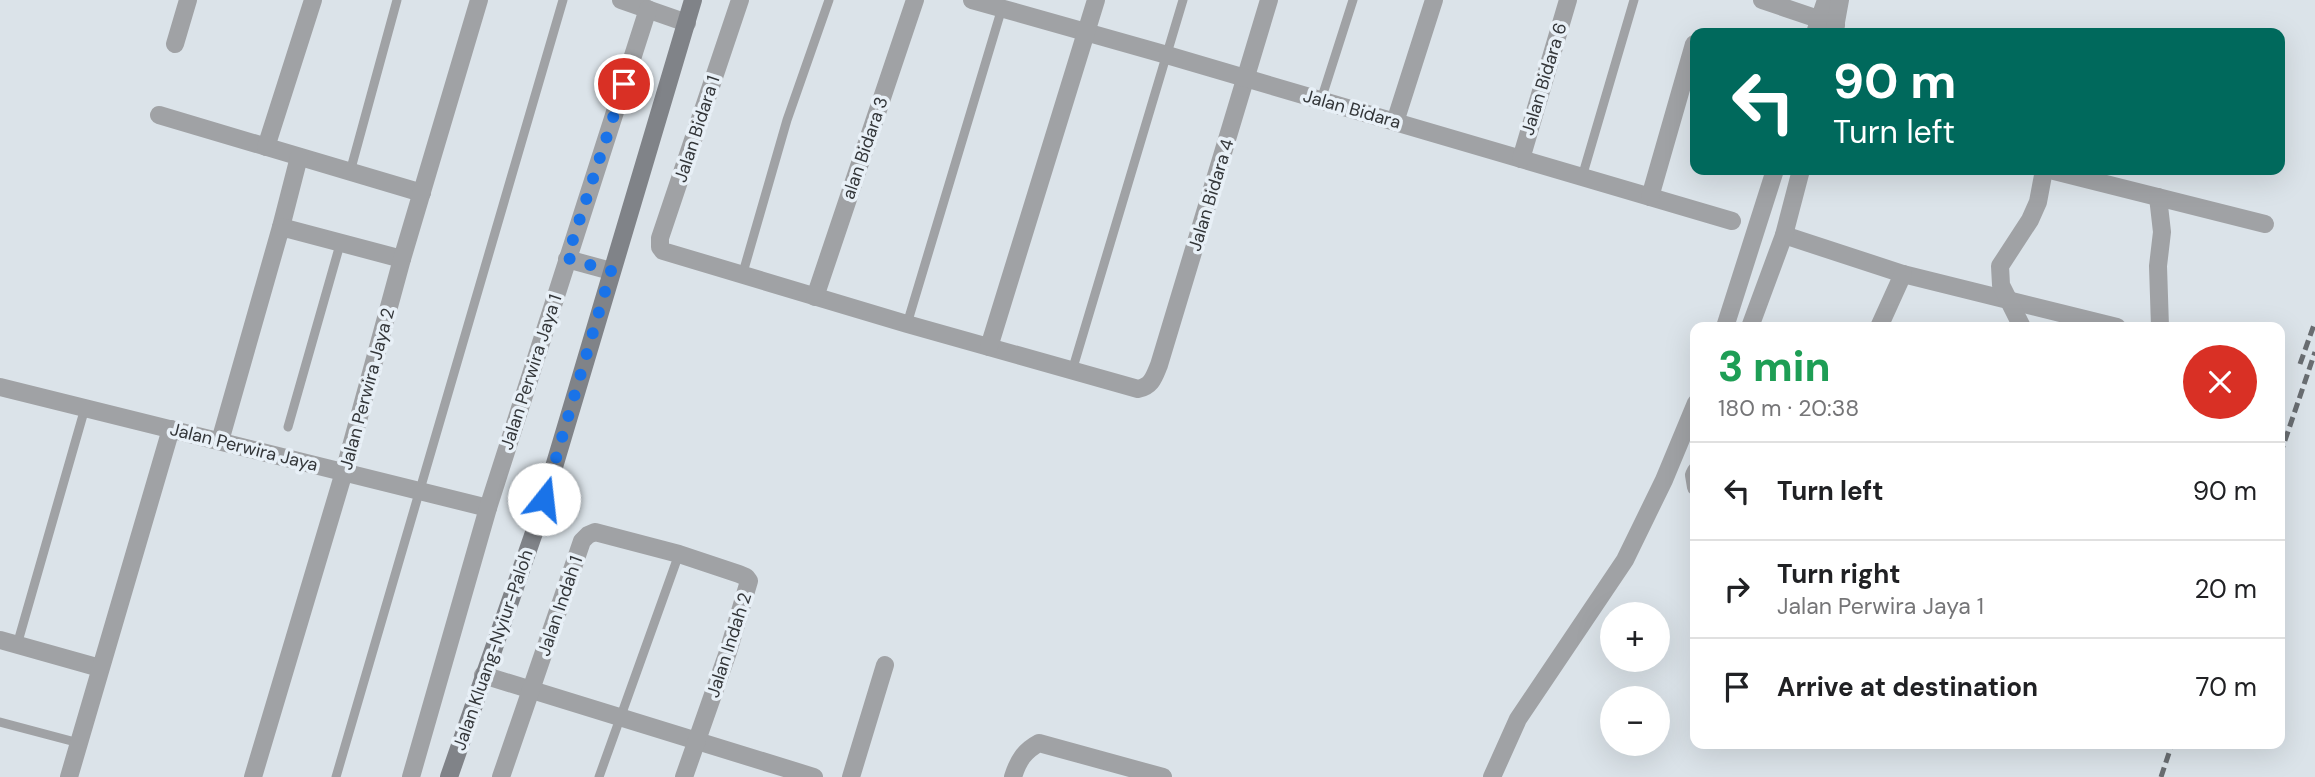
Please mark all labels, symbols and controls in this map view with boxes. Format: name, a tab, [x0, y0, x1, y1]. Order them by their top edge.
street label: Jalan Bidara 6	[1515, 20, 1573, 138]
text: 90 m	[1833, 49, 1956, 113]
pin	[594, 54, 654, 114]
icon: left	[1718, 56, 1809, 147]
icon: arrive	[605, 65, 643, 103]
street label: Jalan Bidara 1	[668, 73, 726, 185]
street label: Jalan Bidara	[1300, 84, 1404, 134]
street label: alan Bidara 3	[836, 94, 894, 202]
text: Turn left	[1833, 111, 1955, 153]
street label: Jalan Bidara 4	[1183, 136, 1239, 254]
street label: Jalan Perwira Jaya 1	[495, 291, 567, 453]
street label: Jalan Perwira Jaya 2	[334, 305, 400, 473]
text: 3 min	[1718, 339, 1831, 394]
button: close	[2183, 345, 2257, 419]
text: 180 m · 20:38	[1718, 393, 1859, 423]
street label: Jalan Perwira Jaya	[168, 417, 320, 477]
position arrow	[507, 462, 581, 536]
icon: left	[1718, 472, 1756, 510]
text: Turn left	[1777, 474, 1884, 508]
text: 90 m	[2193, 474, 2257, 508]
street label: Jalan Kluang-Nyiur-Paloh	[447, 546, 539, 754]
street label: Jalan Indah 1	[532, 553, 588, 659]
text: Turn right	[1777, 557, 1901, 591]
icon: right	[1718, 570, 1756, 608]
text: 20 m	[2194, 572, 2257, 606]
street label: Jalan Indah 2	[701, 590, 757, 700]
text: Jalan Perwira Jaya 1	[1777, 591, 1984, 621]
map controls	[1600, 602, 1670, 756]
button: +	[1600, 602, 1670, 672]
icon: arrive	[1718, 668, 1756, 706]
text: Arrive at destination	[1777, 670, 2038, 704]
text: 70 m	[2196, 670, 2257, 704]
button: −	[1600, 686, 1670, 756]

